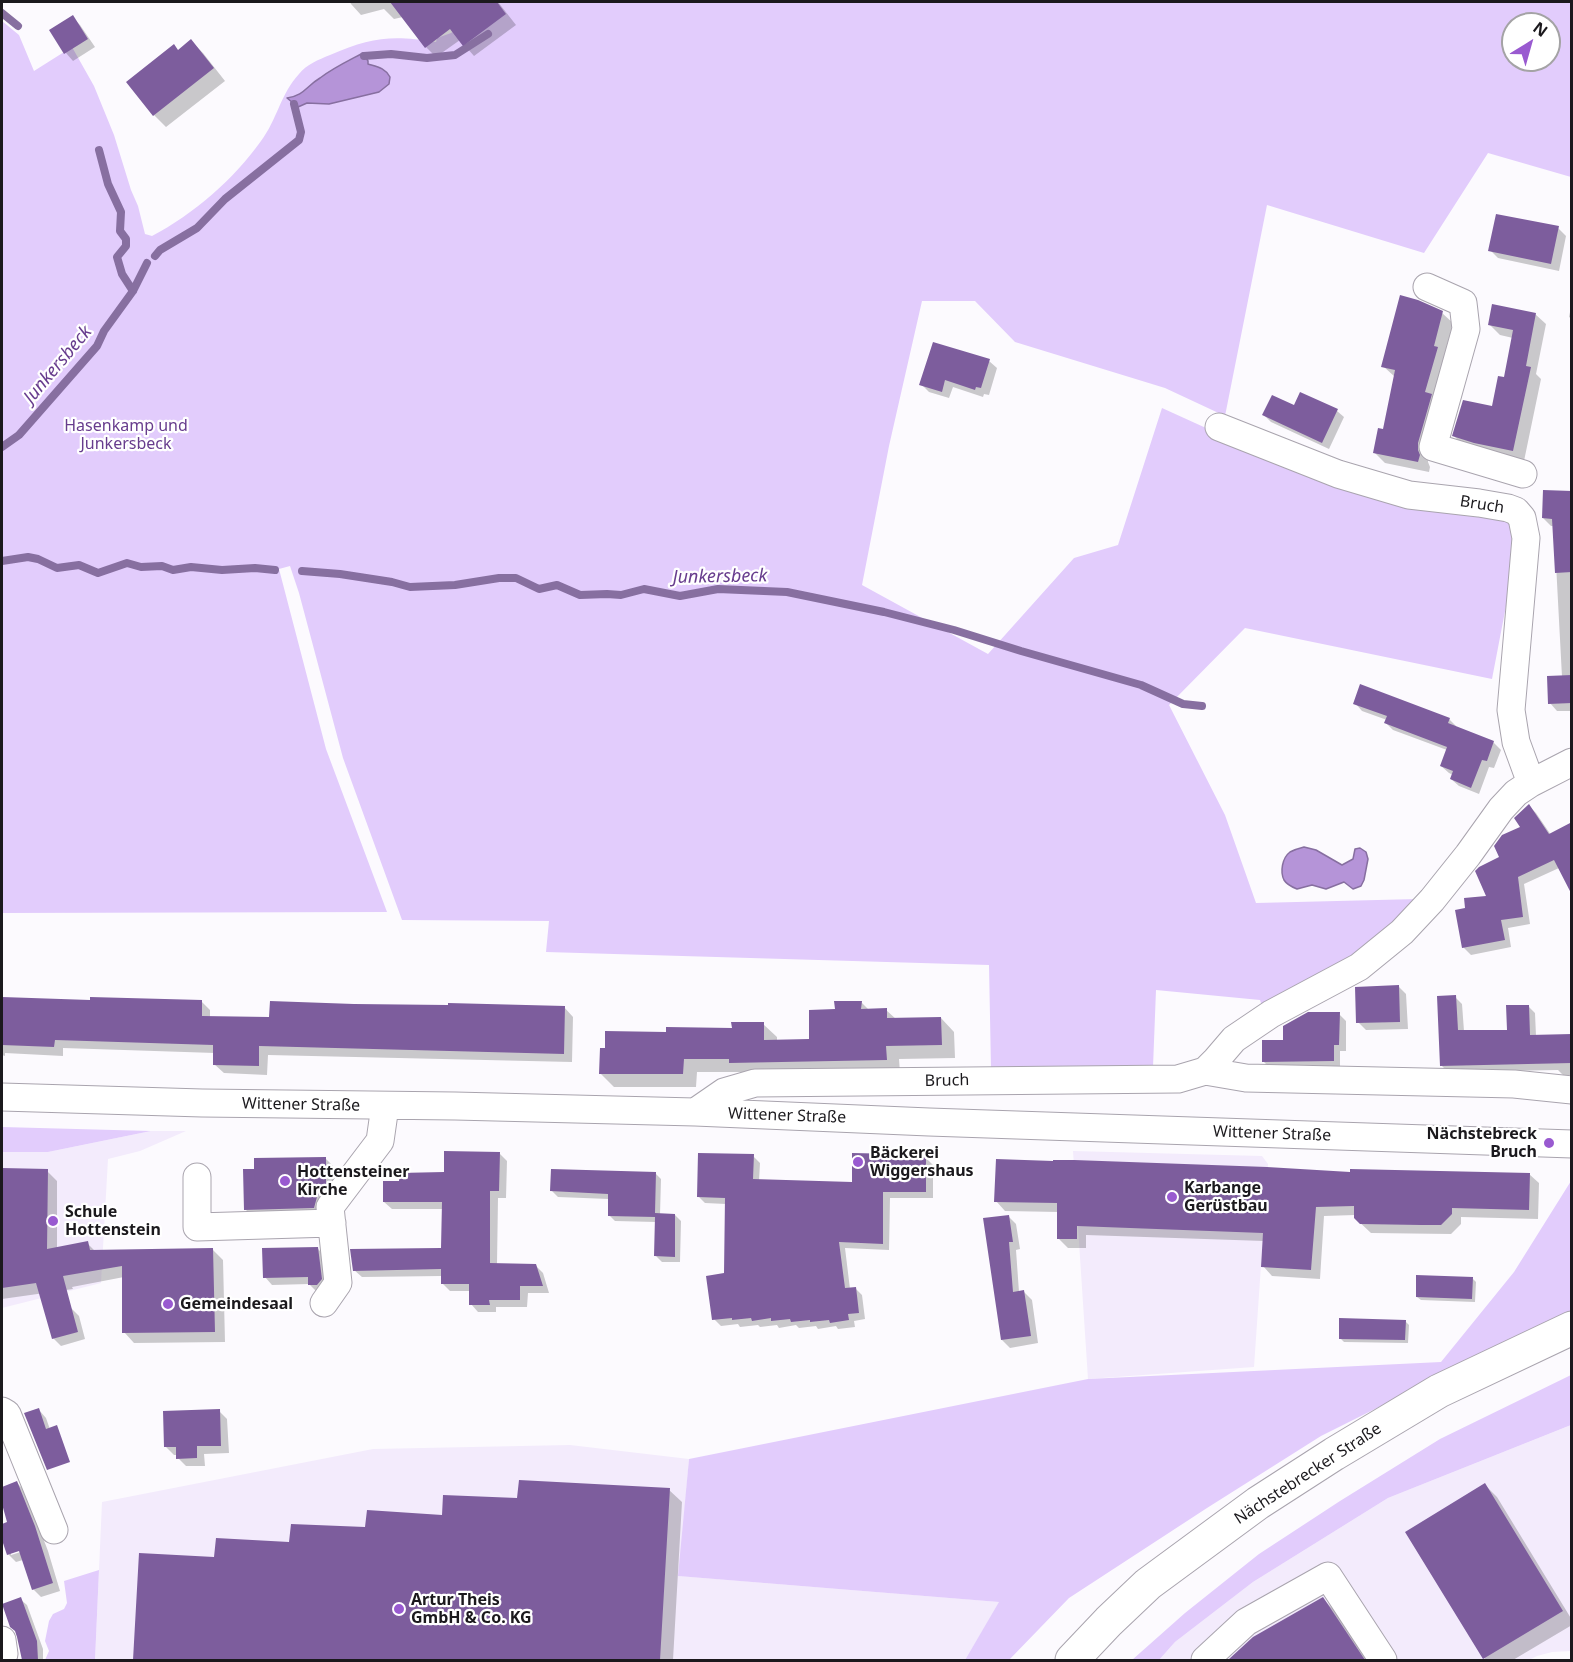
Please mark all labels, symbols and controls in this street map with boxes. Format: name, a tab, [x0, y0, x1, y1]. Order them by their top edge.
north arrow	[1501, 12, 1561, 72]
text: N	[1529, 17, 1552, 42]
water label: Junkersbeck	[19, 322, 97, 408]
park label: Hasenkamp und Junkersbeck	[64, 416, 188, 454]
street label: Bruch	[1459, 492, 1505, 518]
water label: Junkersbeck	[672, 565, 768, 589]
street label: Bruch	[925, 1071, 969, 1091]
street label: Wittener Straße	[242, 1094, 360, 1116]
street label: Wittener Straße	[728, 1104, 846, 1128]
street label: Wittener Straße	[1213, 1122, 1331, 1146]
place label: Nächstebreck Bruch	[1427, 1124, 1537, 1162]
marker: Nächstebreck Bruch	[1542, 1136, 1556, 1150]
place label: Bäckerei Wiggershaus	[870, 1143, 974, 1181]
marker: Bäckerei Wiggershaus	[851, 1155, 865, 1169]
place label: Hottensteiner Kirche	[297, 1162, 409, 1200]
marker: Hottensteiner Kirche	[278, 1174, 292, 1188]
place label: Karbange Gerüstbau	[1184, 1178, 1268, 1216]
marker: Karbange Gerüstbau	[1165, 1190, 1179, 1204]
place label: Schule Hottenstein	[65, 1202, 161, 1240]
marker: Schule Hottenstein	[46, 1214, 60, 1228]
place label: Gemeindesaal	[180, 1294, 293, 1314]
marker: Gemeindesaal	[161, 1297, 175, 1311]
street label: Nächstebrecker Straße	[1231, 1419, 1385, 1529]
place label: Artur Theis GmbH & Co. KG	[411, 1590, 532, 1628]
marker: Artur Theis GmbH & Co. KG	[392, 1602, 406, 1616]

